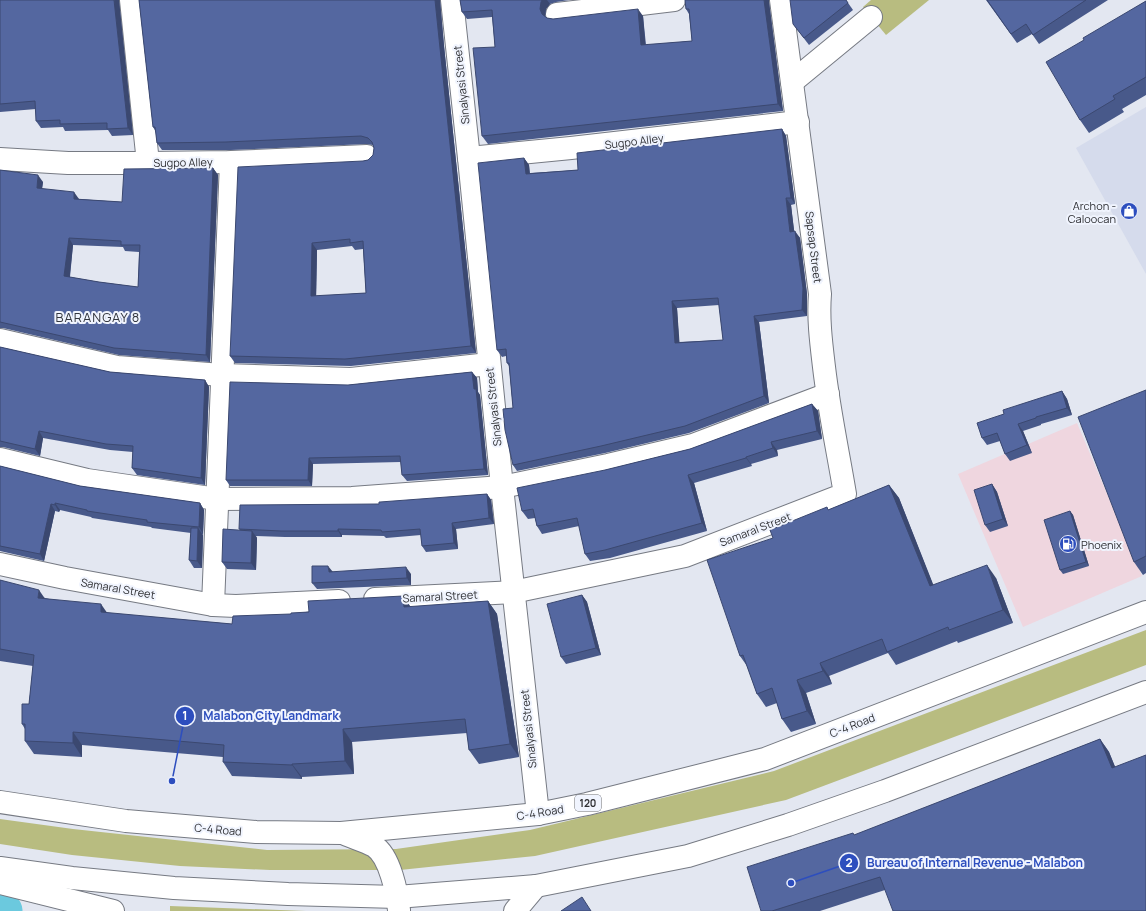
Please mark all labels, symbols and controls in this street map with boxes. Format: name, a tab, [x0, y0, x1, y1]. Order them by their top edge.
street label: Sinalyasi Street	[449, 45, 473, 125]
street label: Sugpo Alley	[604, 130, 665, 152]
street label: Sugpo Alley	[153, 154, 213, 170]
place label: Archon - Caloocan	[1068, 198, 1116, 226]
shop icon: Archon - Caloocan	[1119, 201, 1139, 221]
street label: Sapsap Street	[802, 210, 826, 284]
district label: BARANGAY 8	[56, 308, 140, 326]
street label: Sinalyasi Street	[481, 367, 505, 447]
street label: Samaral Street	[717, 509, 793, 549]
fuel station icon: Phoenix	[1058, 534, 1078, 554]
place label: Phoenix	[1081, 537, 1122, 552]
street label: Samaral Street	[80, 574, 156, 602]
street label: Samaral Street	[402, 587, 478, 605]
street label: Sinalyasi Street	[516, 689, 540, 769]
callout: Malabon City Landmark	[175, 704, 347, 728]
text: 1	[182, 707, 188, 724]
text: Malabon City Landmark	[203, 707, 339, 724]
street label: C-4 Road	[827, 710, 877, 740]
road number: 120	[575, 795, 601, 811]
street label: C-4 Road	[515, 801, 565, 823]
street label: C-4 Road	[194, 819, 242, 839]
callout: Bureau of Internal Revenue - Malabon	[839, 851, 1091, 875]
text: 2	[845, 854, 853, 871]
text: Bureau of Internal Revenue - Malabon	[867, 854, 1083, 871]

